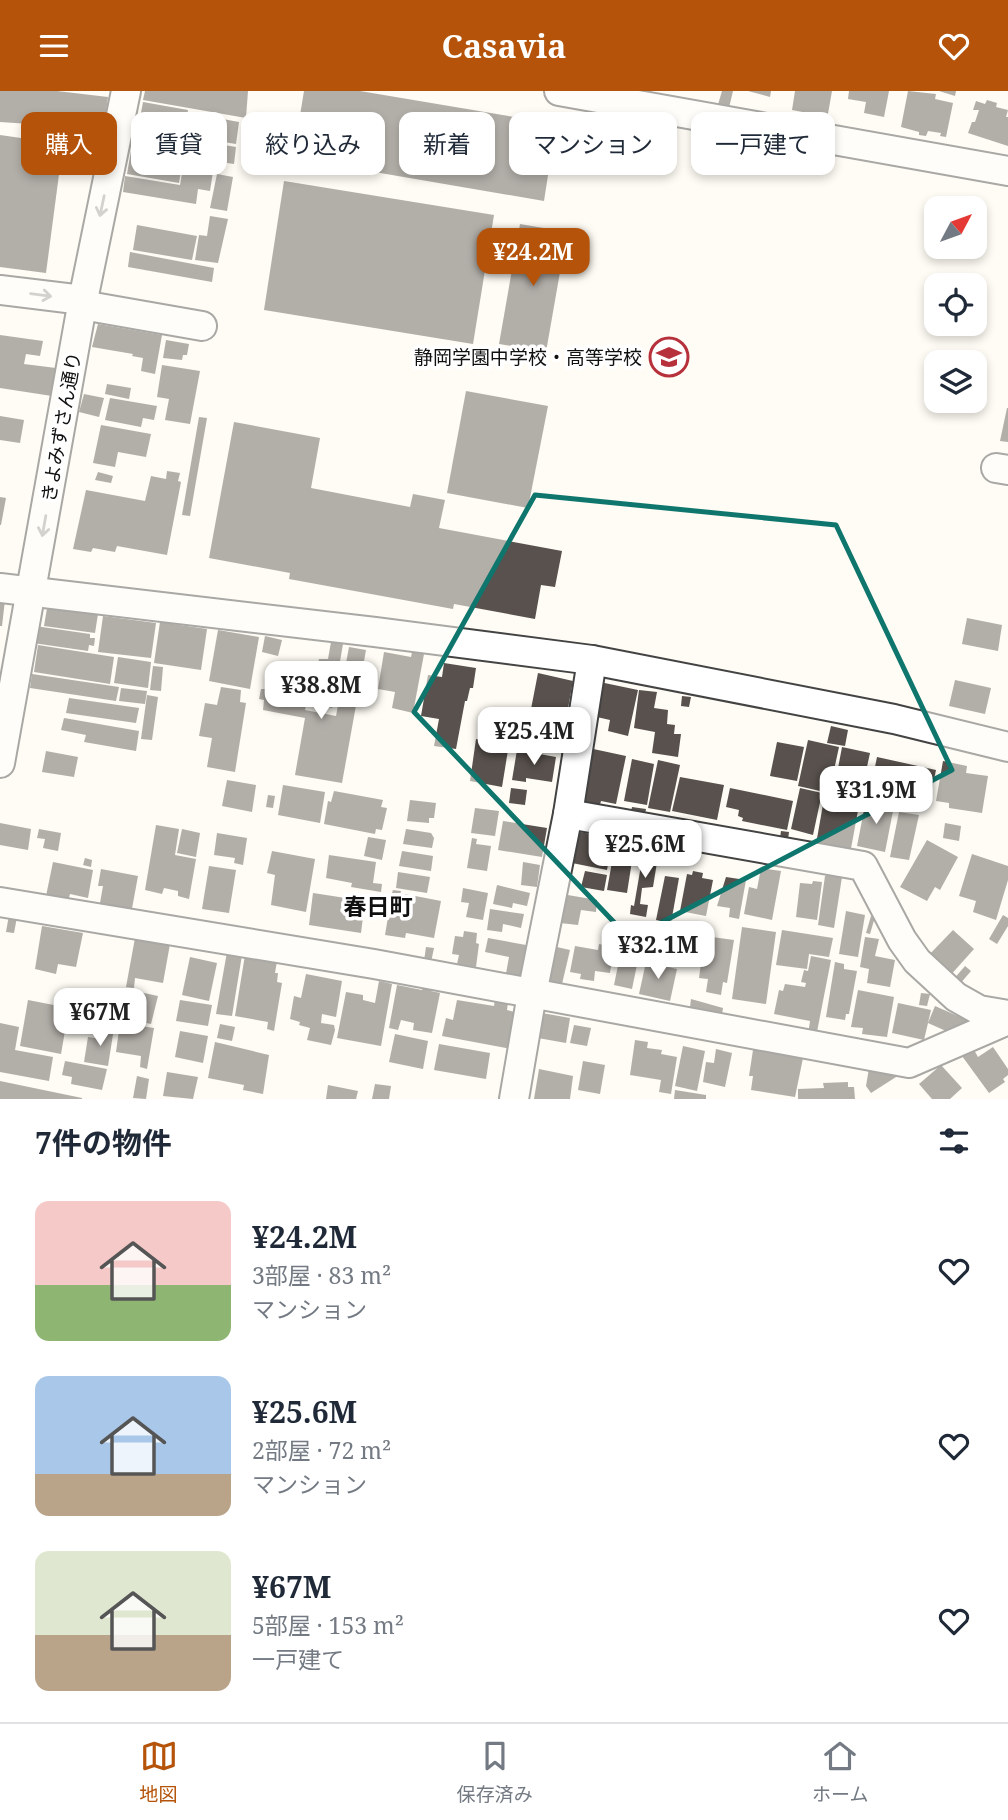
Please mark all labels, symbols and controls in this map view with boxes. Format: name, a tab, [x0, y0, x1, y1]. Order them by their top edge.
text: Casavia	[441, 24, 567, 67]
icon: menu	[35, 27, 73, 65]
icon: heart	[935, 27, 973, 65]
chip: 購入	[21, 112, 117, 175]
chip: 賃貸	[131, 112, 227, 175]
chip: 絞り込み	[241, 112, 385, 175]
chip: 新着	[399, 112, 495, 175]
chip: マンション	[509, 112, 677, 175]
chip: 一戸建て	[691, 112, 835, 175]
one-way arrow	[95, 194, 109, 217]
north arrow	[924, 196, 987, 259]
map controls	[924, 196, 987, 413]
pin: ¥24.2M	[476, 229, 590, 288]
text: ¥24.2M	[493, 235, 573, 267]
button: locate	[924, 273, 987, 336]
one-way arrow	[29, 288, 52, 301]
school or university icon: 静岡学園中学校・高等学校	[648, 336, 690, 378]
place label: 静岡学園中学校・高等学校	[414, 344, 642, 370]
street label: きよみずさん通り	[35, 350, 87, 504]
button: layers	[924, 350, 987, 413]
one-way arrow	[37, 514, 50, 537]
pin: ¥38.8M	[264, 661, 378, 721]
text: ¥38.8M	[281, 668, 361, 700]
pin: ¥25.4M	[477, 707, 591, 767]
text: ¥25.4M	[494, 714, 574, 746]
pin: ¥31.9M	[819, 767, 933, 826]
text: ¥31.9M	[836, 773, 916, 805]
pin: ¥25.6M	[588, 821, 702, 880]
text: ¥25.6M	[605, 827, 685, 859]
district label: 春日町	[344, 890, 413, 922]
pin: ¥32.1M	[601, 921, 715, 981]
text: ¥32.1M	[618, 928, 698, 960]
pin: ¥67M	[59, 989, 141, 1048]
text: ¥67M	[70, 995, 130, 1027]
text: 7件の物件	[35, 1122, 172, 1163]
icon: filters	[935, 1122, 973, 1160]
text: ¥24.2M	[252, 1216, 357, 1257]
icon: home	[91, 1229, 175, 1313]
icon: heart	[935, 1252, 973, 1290]
text: 3部屋 · 83 m²	[252, 1259, 391, 1291]
text: マンション	[252, 1293, 367, 1325]
text: ¥25.6M	[252, 1391, 357, 1432]
icon: home	[91, 1404, 175, 1488]
icon: heart	[935, 1427, 973, 1465]
text: 2部屋 · 72 m²	[252, 1434, 391, 1466]
text: マンション	[252, 1468, 367, 1500]
text: ¥67M	[252, 1566, 331, 1607]
icon: home	[91, 1579, 175, 1663]
icon: heart	[935, 1602, 973, 1640]
text: 5部屋 · 153 m²	[252, 1609, 404, 1641]
text: 一戸建て	[252, 1643, 344, 1675]
tab: 地図	[140, 1737, 178, 1807]
tab: 保存済み	[457, 1737, 533, 1807]
tab: ホーム	[812, 1737, 868, 1807]

